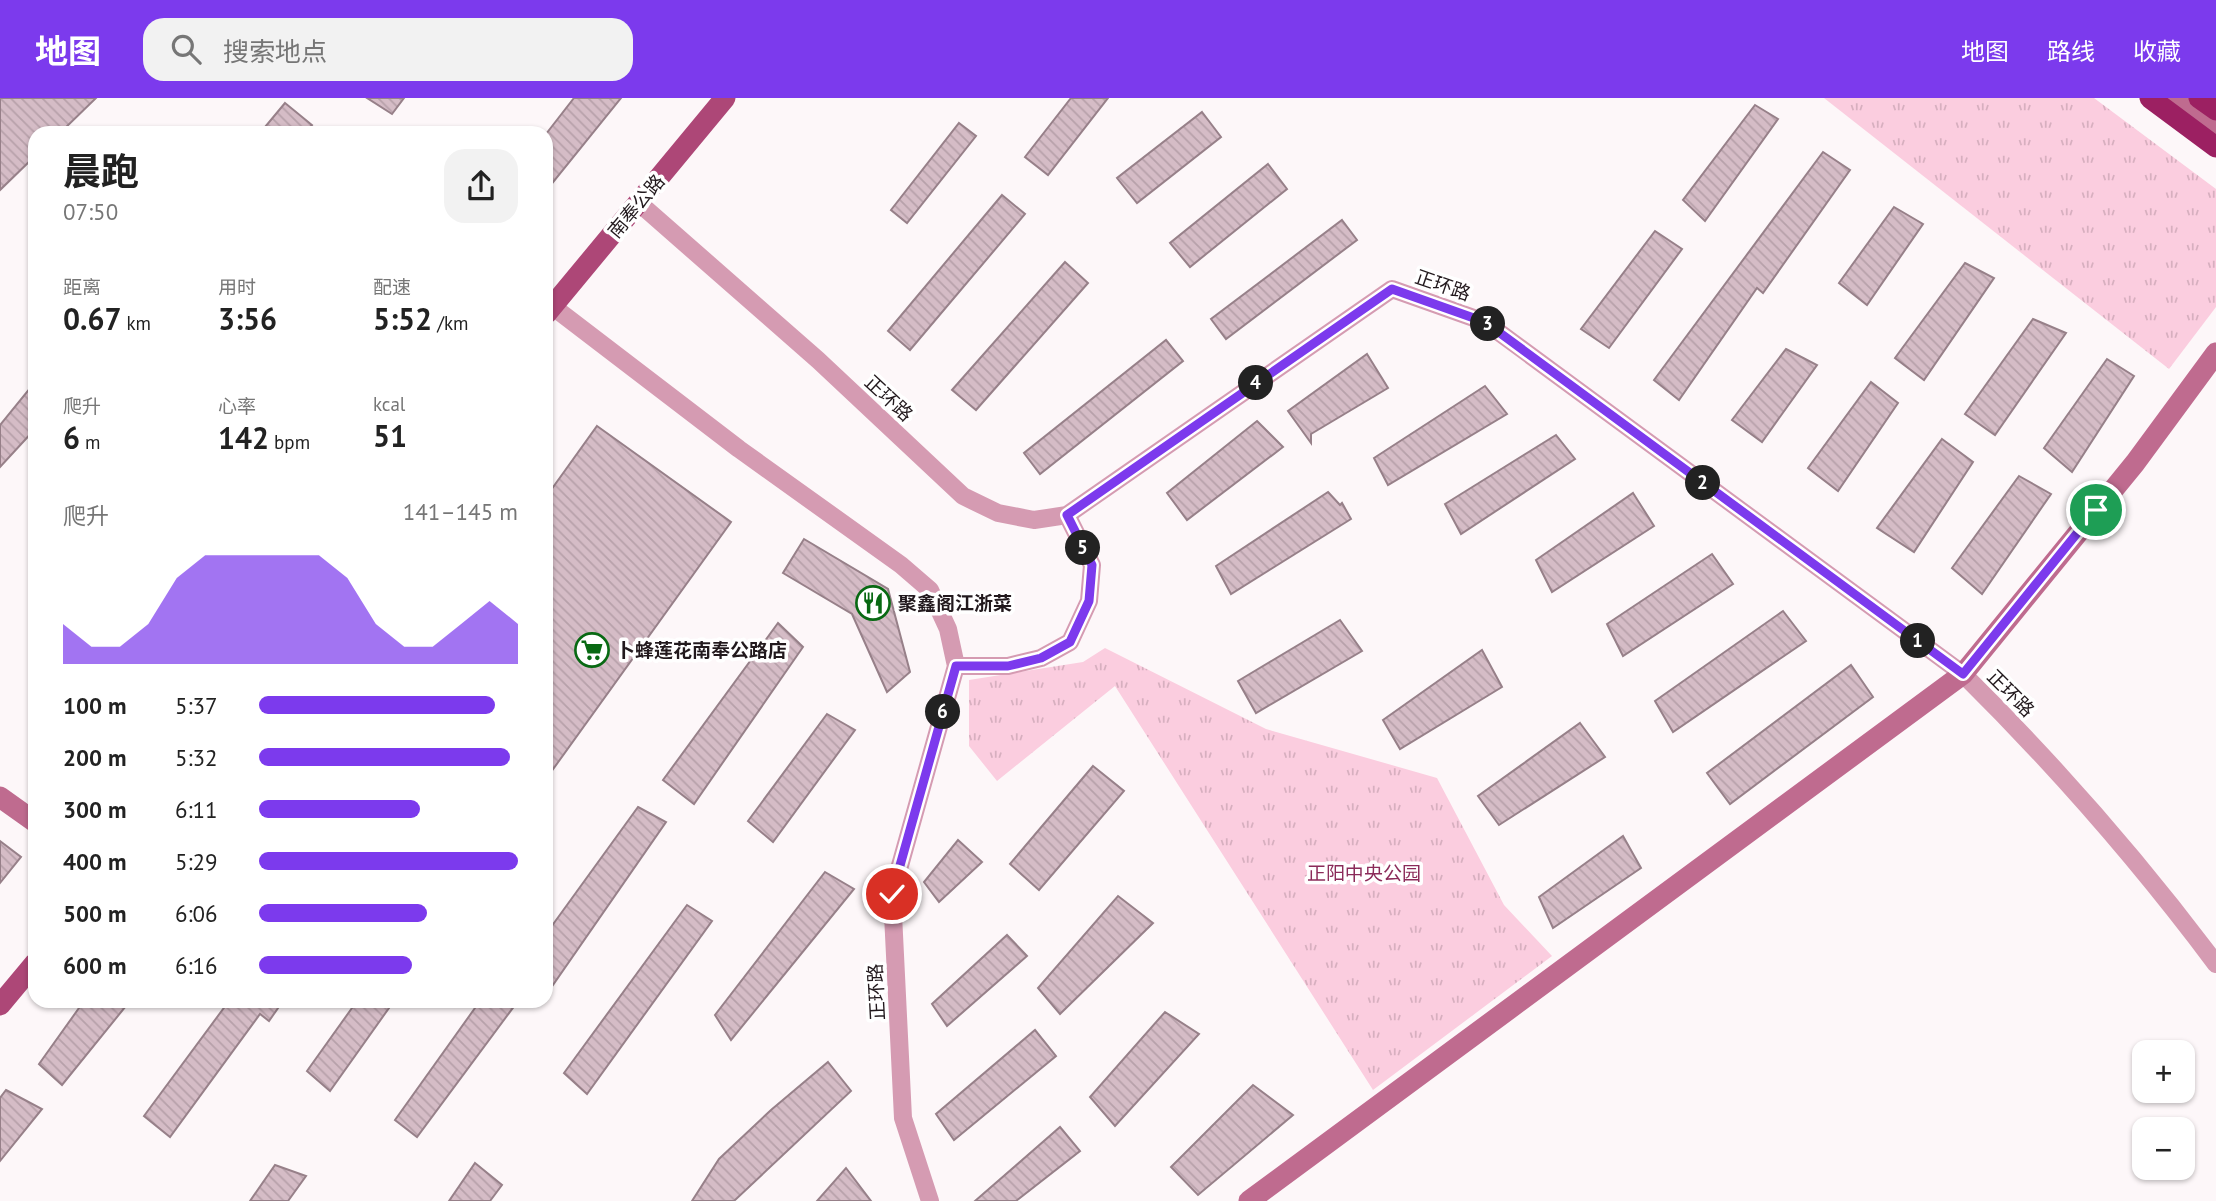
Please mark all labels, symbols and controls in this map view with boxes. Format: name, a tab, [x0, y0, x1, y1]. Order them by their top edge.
search box	[143, 18, 633, 81]
text: 地图	[35, 29, 101, 72]
icon: search	[167, 30, 205, 68]
text: 搜索地点	[223, 35, 327, 68]
text: 地图	[1961, 36, 2009, 67]
text: 路线	[2047, 36, 2095, 67]
text: 收藏	[2133, 36, 2181, 67]
text: 晨跑	[63, 146, 139, 195]
button: share	[444, 149, 518, 223]
street label: 南奉公路	[602, 169, 670, 243]
text: 07:50	[63, 197, 118, 226]
street label: 正环路	[1412, 264, 1474, 306]
text: 距离	[63, 275, 101, 299]
text: 用时	[218, 275, 256, 299]
text: 配速	[373, 275, 411, 299]
text: 0.67	[63, 299, 121, 338]
text: 3:56	[218, 299, 277, 338]
text: 5:52	[373, 299, 432, 338]
pin: 3	[1470, 306, 1506, 342]
text: km	[121, 311, 151, 335]
text: /km	[432, 311, 468, 335]
text: 3	[1482, 311, 1493, 335]
pin: 4	[1238, 366, 1274, 400]
street label: 正环路	[860, 370, 918, 426]
text: 4	[1250, 370, 1261, 394]
text: kcal	[373, 392, 405, 416]
text: 爬升	[63, 394, 101, 418]
text: 心率	[218, 394, 256, 418]
text: 51	[373, 416, 407, 455]
text: 6	[63, 418, 80, 457]
text: 142	[218, 418, 269, 457]
text: m	[80, 430, 101, 454]
text: bpm	[269, 430, 310, 454]
pin: 2	[1686, 466, 1720, 500]
text: 2	[1697, 470, 1708, 494]
pin	[2066, 480, 2126, 540]
icon: arrive	[2077, 491, 2115, 529]
text: 141–145 m	[403, 497, 518, 526]
text: 爬升	[63, 501, 109, 530]
pin: 5	[1066, 531, 1100, 566]
text: 5	[1077, 535, 1088, 559]
restaurant icon: 聚鑫阁江浙菜	[854, 584, 892, 622]
place label: 聚鑫阁江浙菜	[898, 591, 1012, 615]
pin: 1	[1900, 624, 1936, 658]
text: 1	[1912, 628, 1923, 652]
supermarket icon: 卜蜂莲花南奉公路店	[573, 631, 611, 669]
place label: 卜蜂莲花南奉公路店	[616, 638, 787, 662]
street label: 正环路	[1982, 664, 2040, 722]
text: 100 m	[63, 691, 126, 720]
text: 5:37	[175, 691, 218, 720]
pin: 6	[926, 694, 960, 730]
text: 6	[937, 699, 948, 723]
text: 200 m	[63, 743, 126, 772]
text: 5:32	[175, 743, 218, 772]
text: 300 m	[63, 795, 126, 824]
text: 6:11	[175, 795, 218, 824]
text: 400 m	[63, 847, 126, 876]
text: 5:29	[175, 847, 218, 876]
park label: 正阳中央公园	[1307, 861, 1421, 885]
pin	[862, 864, 922, 924]
icon: check	[873, 875, 911, 913]
text: 500 m	[63, 899, 126, 928]
text: 6:06	[175, 899, 218, 928]
text: 600 m	[63, 951, 126, 980]
text: 6:16	[175, 951, 218, 980]
street label: 正环路	[863, 963, 889, 1021]
map controls	[2132, 1040, 2195, 1180]
button: +	[2132, 1040, 2195, 1103]
button: −	[2132, 1117, 2195, 1180]

